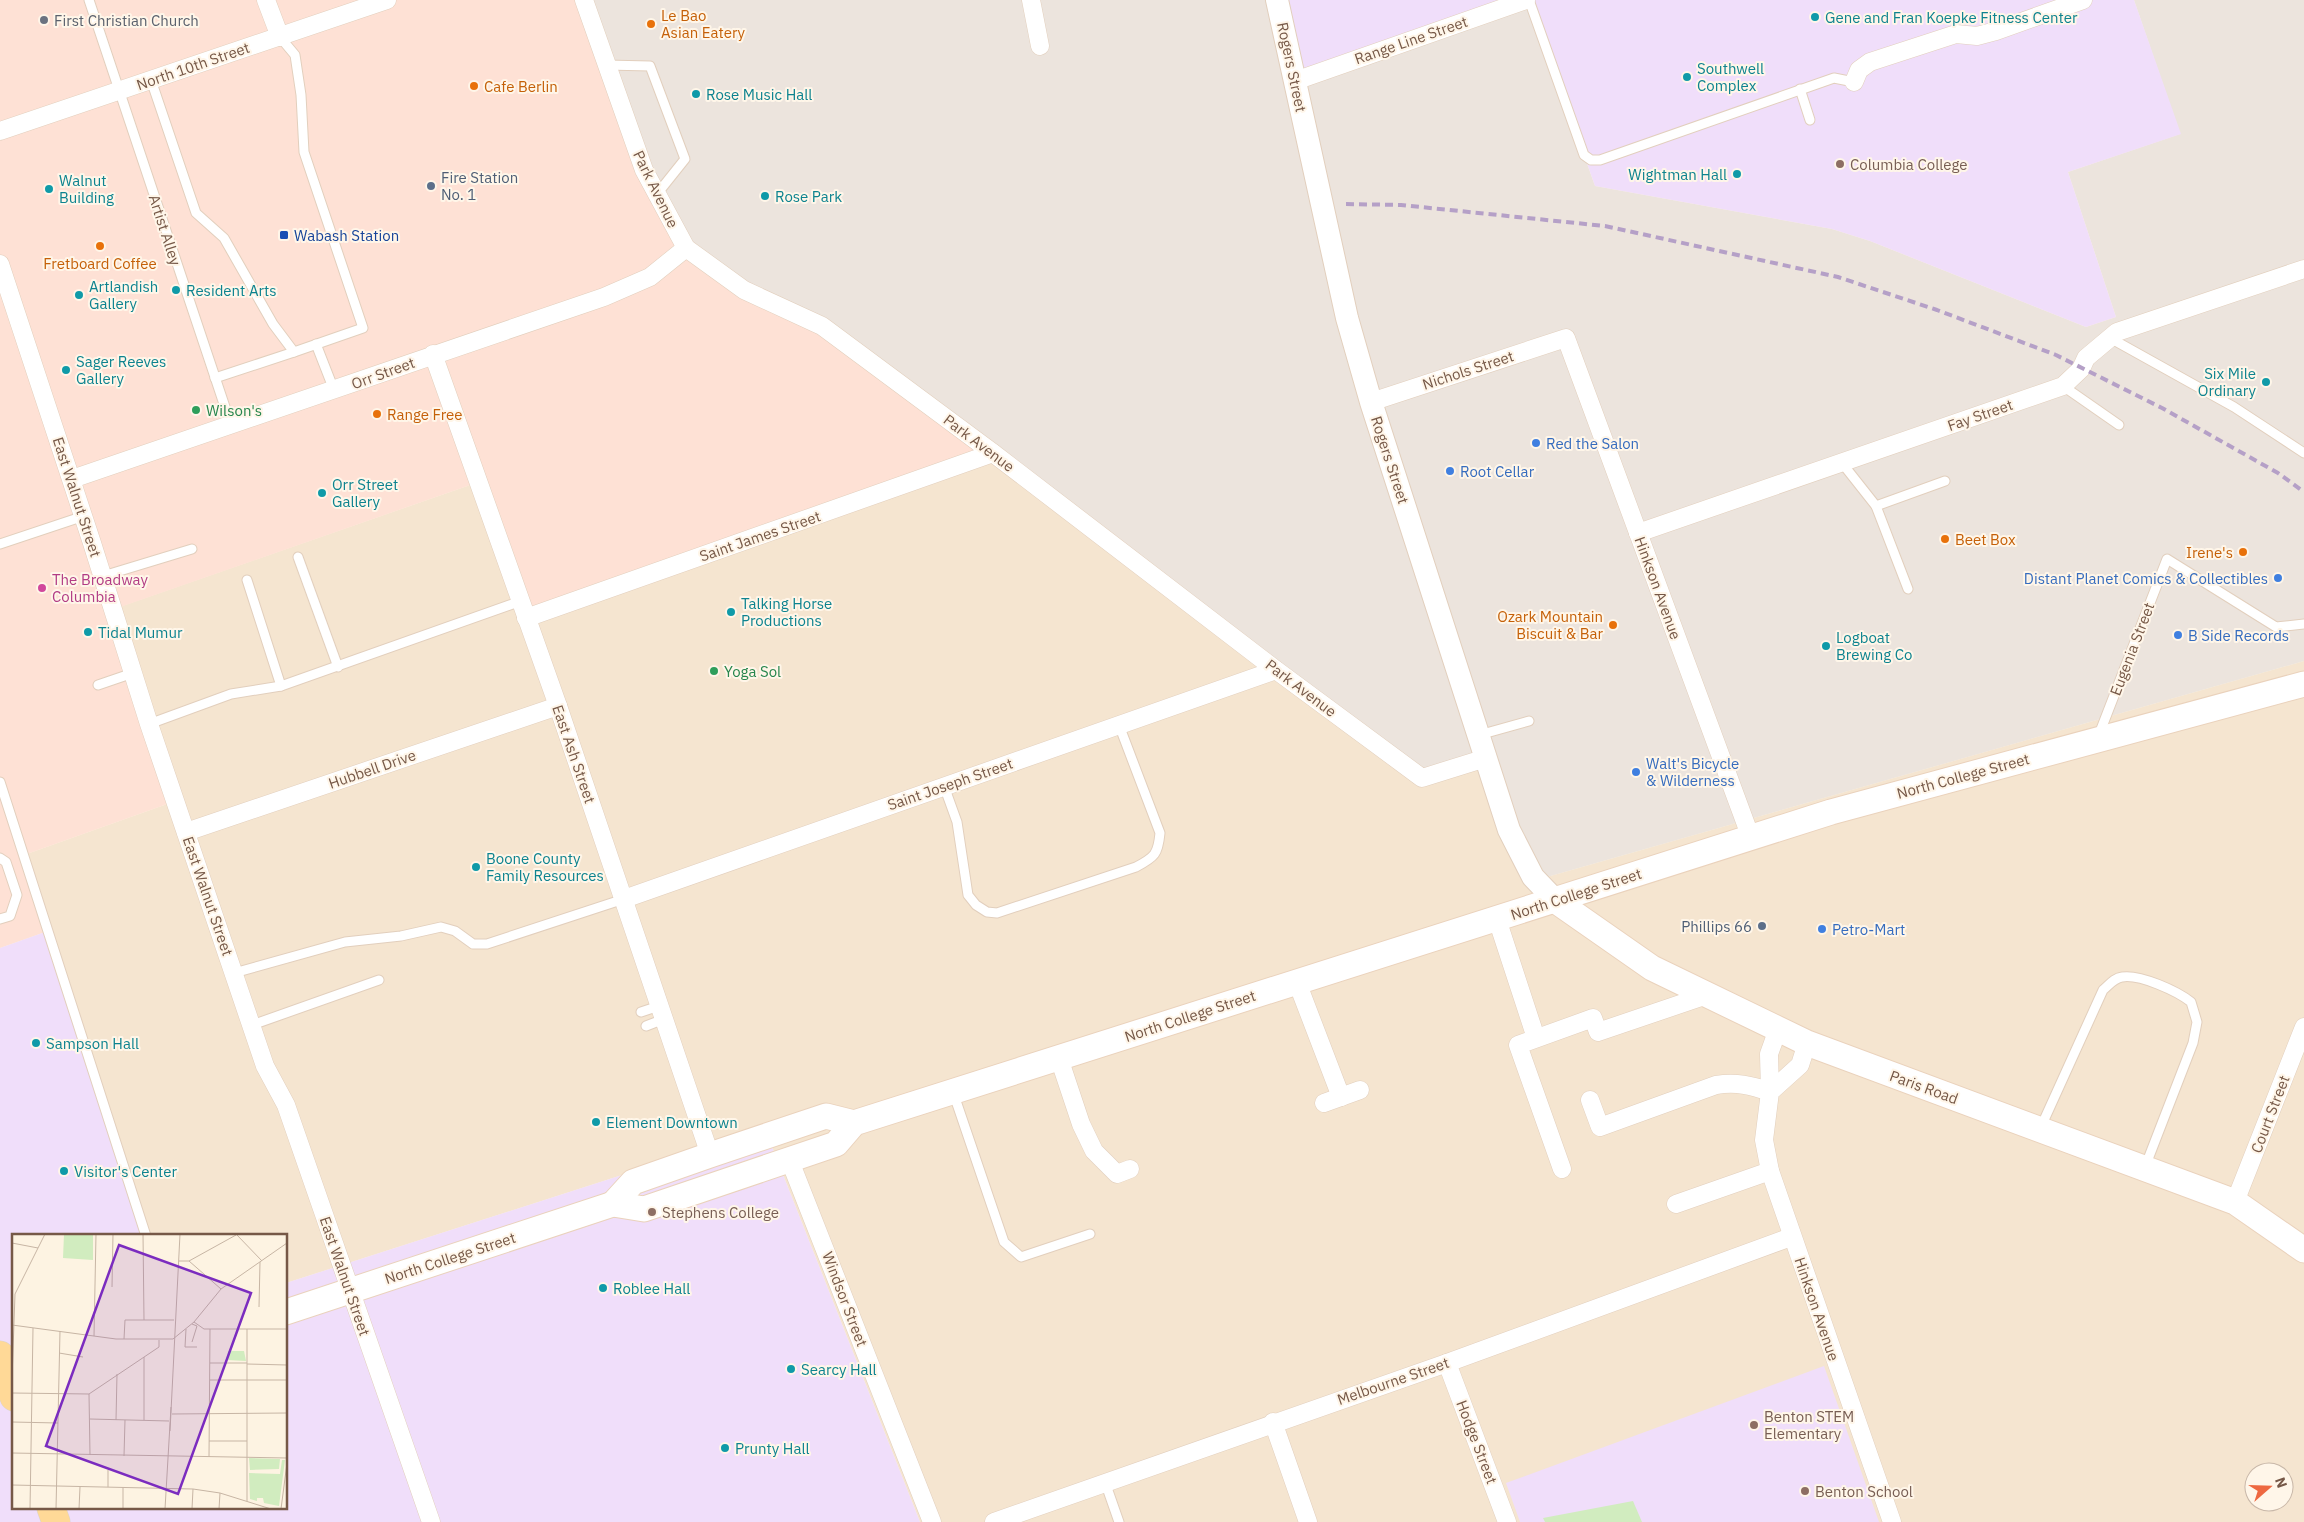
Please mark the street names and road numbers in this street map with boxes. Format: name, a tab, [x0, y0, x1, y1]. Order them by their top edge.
street label: Range Line Street	[1352, 12, 1470, 68]
street label: Rogers Street	[1273, 20, 1311, 114]
street label: North 10th Street	[134, 38, 252, 94]
street label: Park Avenue	[629, 147, 683, 231]
street label: Artist Alley	[145, 192, 186, 268]
street label: Nichols Street	[1420, 346, 1516, 394]
street label: Orr Street	[349, 353, 417, 393]
street label: Fay Street	[1945, 395, 2015, 435]
street label: Park Avenue	[940, 410, 1018, 476]
street label: Rogers Street	[1367, 414, 1413, 506]
street label: East Walnut Street	[49, 435, 105, 559]
street label: Saint James Street	[697, 506, 823, 566]
street label: Hinkson Avenue	[1631, 534, 1685, 642]
street label: Eugenia Street	[2106, 600, 2158, 698]
street label: Park Avenue	[1262, 655, 1340, 721]
street label: East Ash Street	[548, 702, 600, 806]
street label: Hubbell Drive	[326, 745, 418, 793]
street label: North College Street	[1895, 749, 2031, 803]
street label: Saint Joseph Street	[885, 754, 1015, 814]
street label: East Walnut Street	[179, 834, 237, 958]
street label: North College Street	[1508, 864, 1644, 924]
street label: North College Street	[1122, 986, 1258, 1046]
street label: Paris Road	[1887, 1066, 1961, 1108]
street label: Court Street	[2246, 1072, 2294, 1156]
street label: East Walnut Street	[316, 1214, 374, 1338]
street label: North College Street	[382, 1228, 518, 1288]
street label: Windsor Street	[818, 1249, 872, 1349]
street label: Hinkson Avenue	[1790, 1255, 1844, 1363]
street label: Melbourne Street	[1335, 1353, 1451, 1409]
street label: Hodge Street	[1452, 1397, 1502, 1487]

